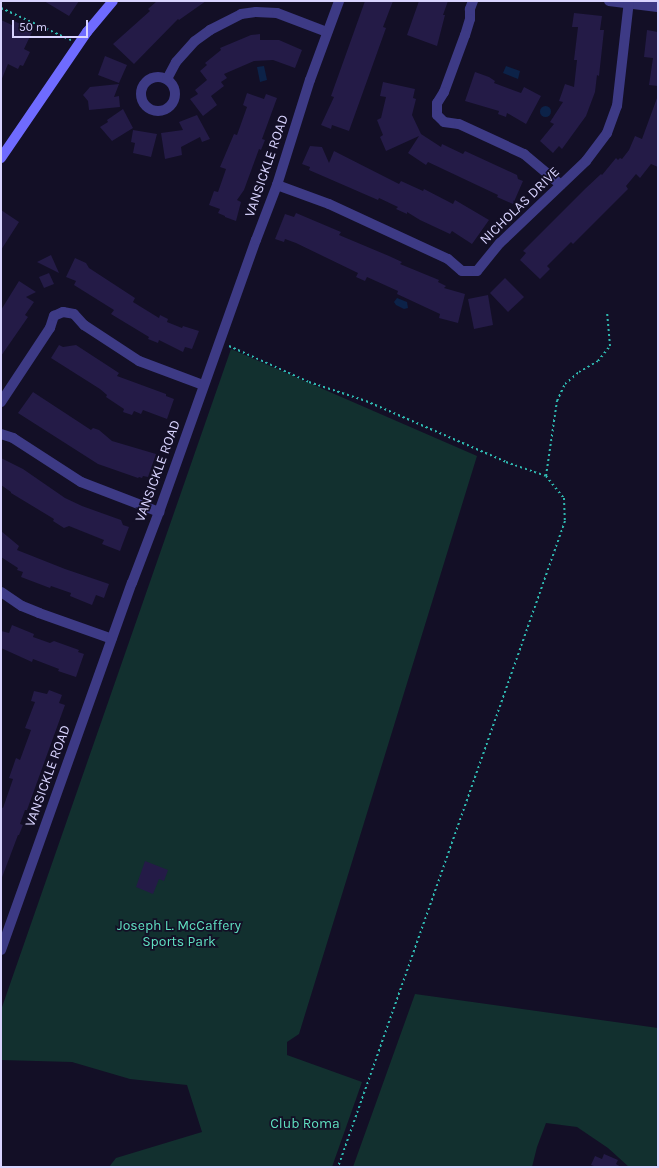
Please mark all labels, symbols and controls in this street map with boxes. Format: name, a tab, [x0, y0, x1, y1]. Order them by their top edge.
scale bar	[14, 12, 90, 38]
text: 50 m	[19, 20, 47, 34]
street label: VANSICKLE ROAD	[242, 113, 292, 219]
street label: NICHOLAS DRIVE	[477, 164, 563, 248]
street label: VANSICKLE ROAD	[132, 418, 184, 524]
street label: VANSICKLE ROAD	[22, 723, 74, 829]
park label: Joseph L. McCaffery Sports Park	[117, 918, 241, 950]
park label: Club Roma	[270, 1116, 340, 1132]

